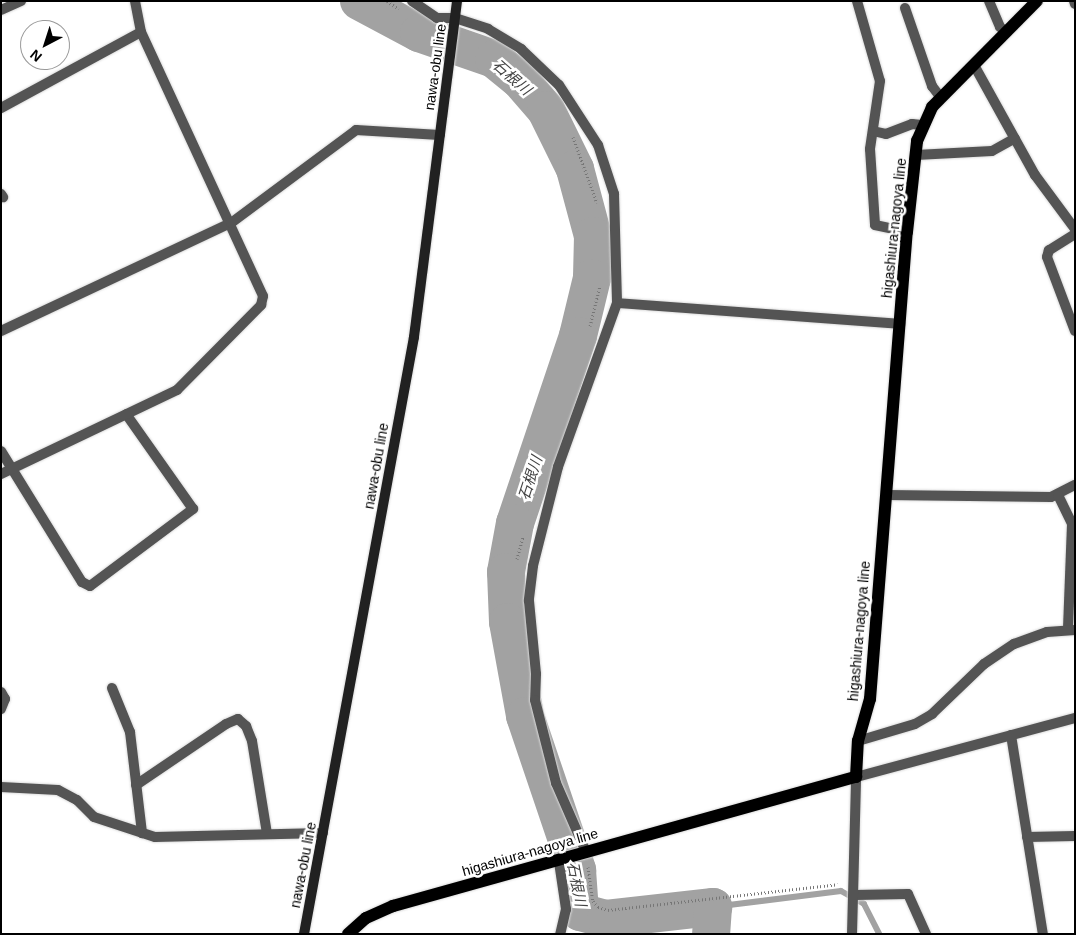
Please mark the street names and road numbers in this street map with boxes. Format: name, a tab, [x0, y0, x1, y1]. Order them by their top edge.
street label: nawa-obu line	[421, 23, 449, 111]
street label: higashiura-nagoya line	[878, 157, 910, 299]
street label: nawa-obu line	[360, 422, 392, 510]
street label: higashiura-nagoya line	[844, 560, 874, 702]
street label: nawa-obu line	[286, 821, 320, 909]
street label: higashiura-nagoya line	[460, 825, 600, 879]

